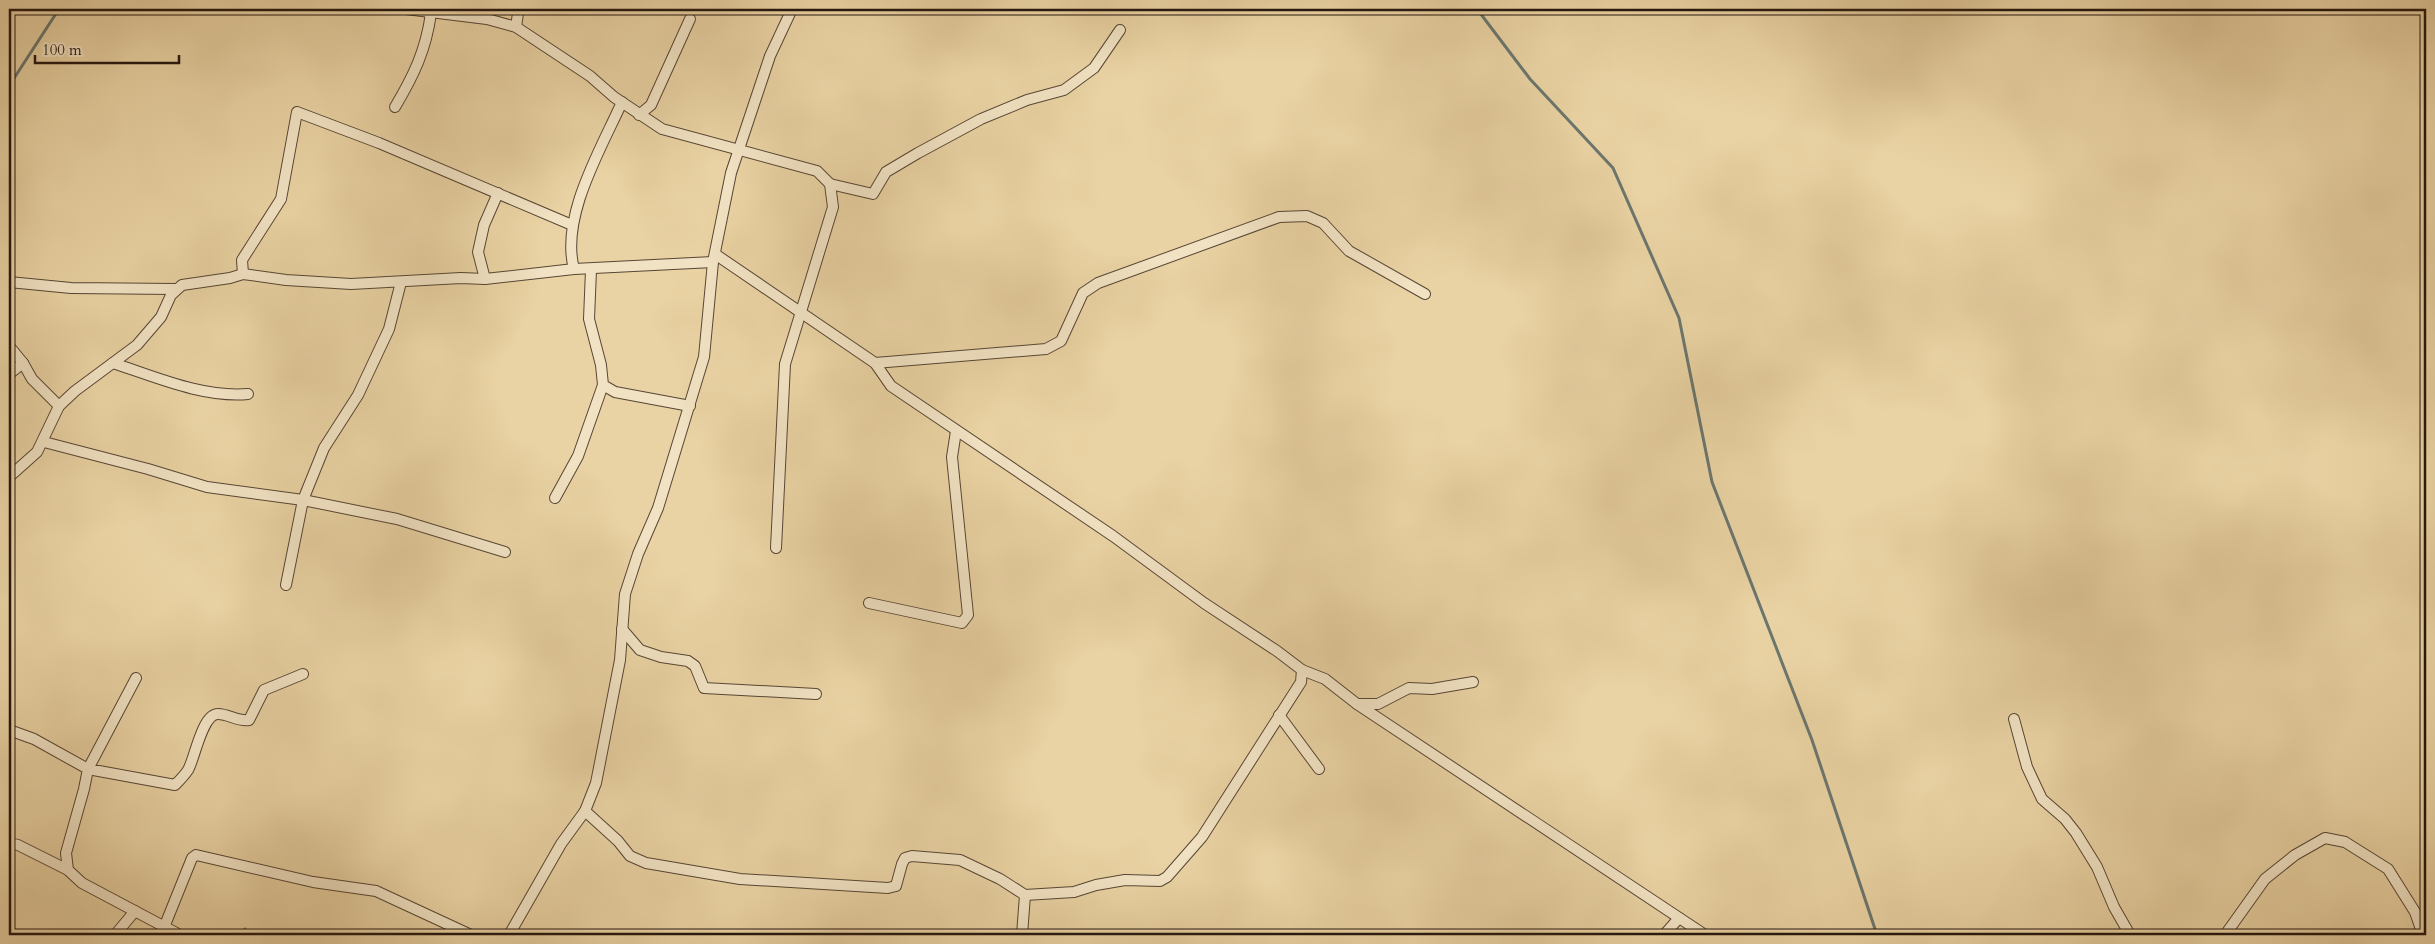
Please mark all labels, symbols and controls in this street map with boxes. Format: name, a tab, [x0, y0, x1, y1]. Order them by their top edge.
scale bar	[35, 32, 179, 64]
text: 100 m	[42, 40, 82, 60]

